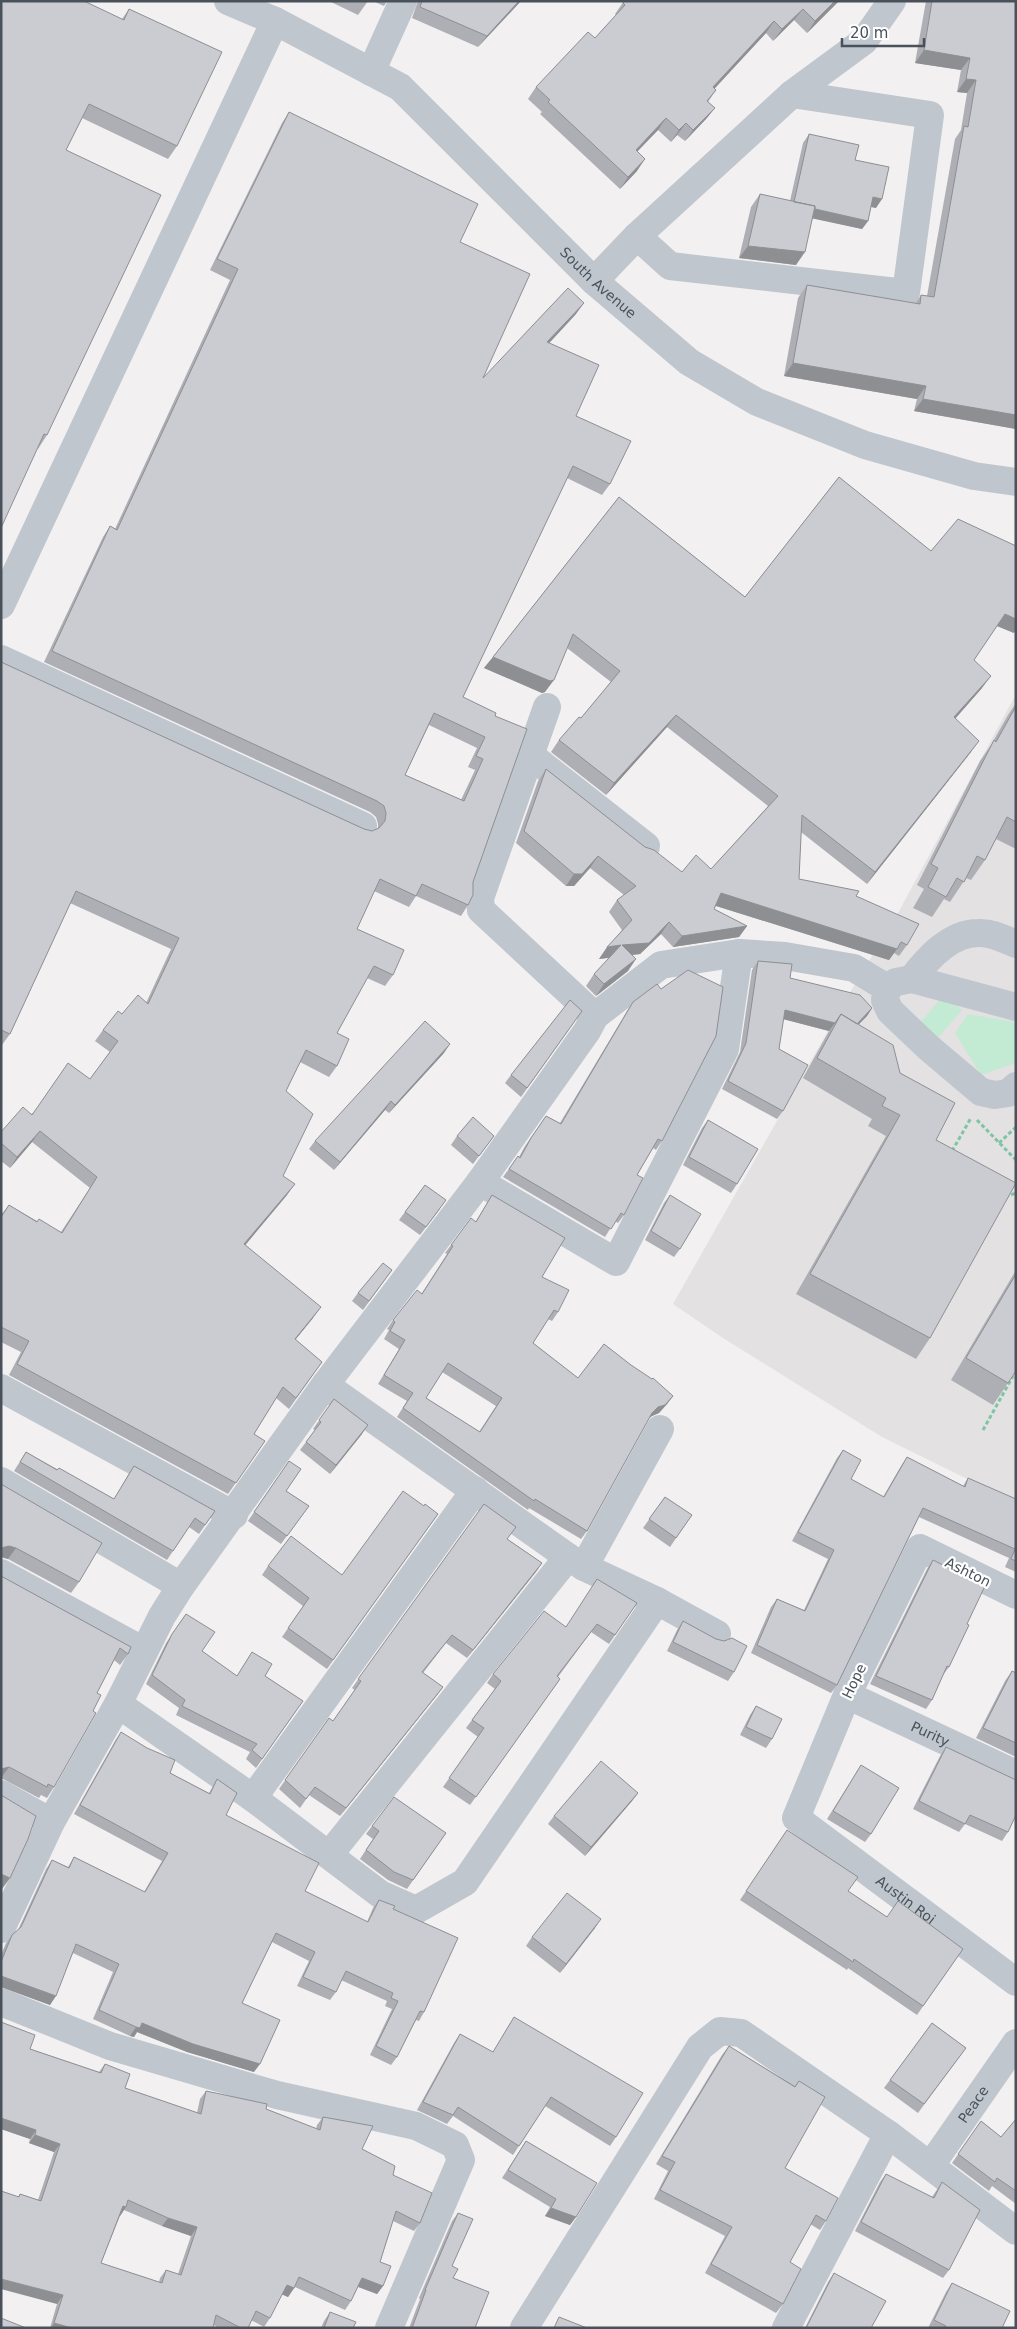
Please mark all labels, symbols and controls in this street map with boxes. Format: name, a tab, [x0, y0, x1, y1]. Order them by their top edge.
scale bar	[842, 15, 924, 47]
text: 20 m	[850, 24, 888, 42]
street label: South Avenue	[557, 244, 639, 321]
street label: Ashton	[943, 1554, 993, 1590]
street label: Hope	[839, 1661, 869, 1701]
street label: Purity	[909, 1718, 952, 1750]
street label: Austin Roi	[873, 1872, 939, 1927]
street label: Peace	[955, 2083, 992, 2126]

